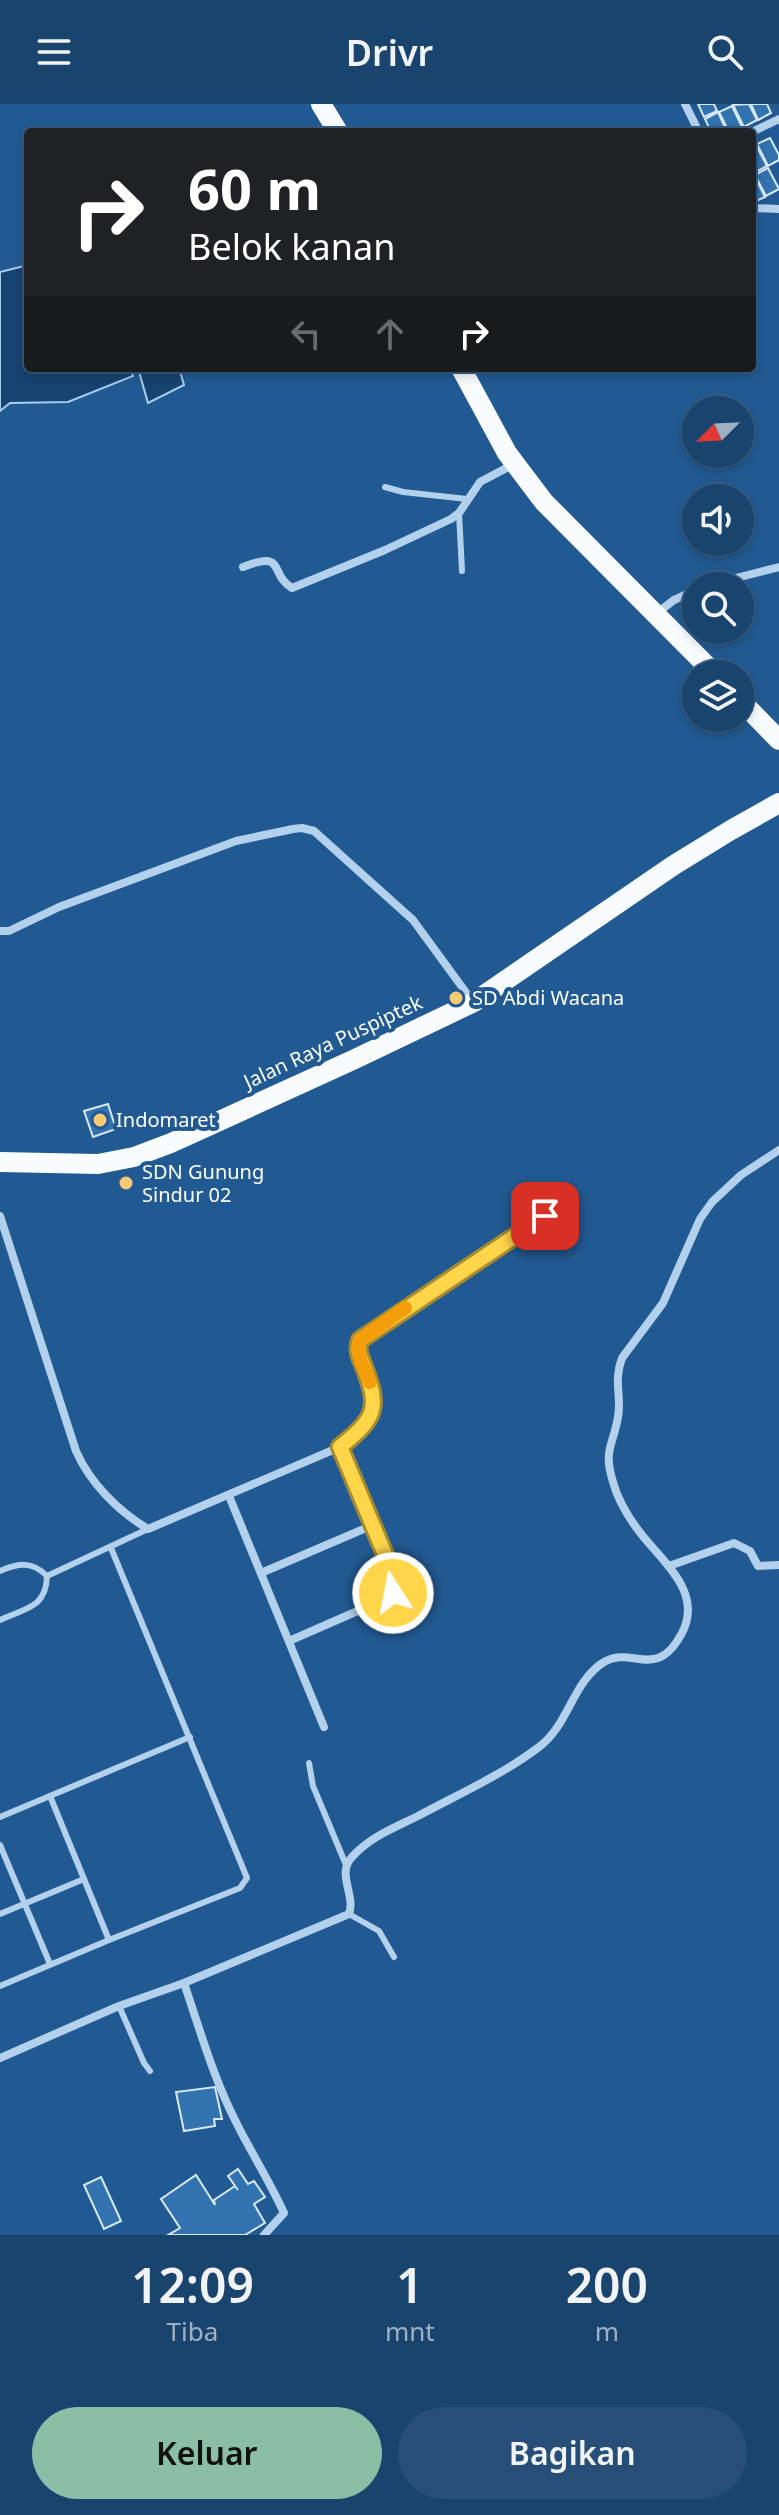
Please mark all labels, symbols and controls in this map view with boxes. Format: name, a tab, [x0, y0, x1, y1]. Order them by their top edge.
text: Drivr	[346, 28, 433, 77]
icon: menu	[32, 30, 76, 74]
icon: search	[703, 30, 747, 74]
text: 60 m	[188, 150, 321, 226]
icon: right	[56, 160, 160, 264]
text: Belok kanan	[188, 222, 395, 271]
icon: left	[284, 312, 328, 356]
icon: ahead	[368, 312, 412, 356]
icon: right	[452, 312, 496, 356]
north arrow	[682, 396, 754, 468]
map controls	[682, 396, 754, 732]
button: sound	[682, 484, 754, 556]
button: search	[682, 572, 754, 644]
button: layers	[682, 660, 754, 732]
place label: SD Abdi Wacana	[472, 984, 624, 1011]
street label: Jalan Raya Puspiptek	[237, 988, 427, 1096]
marker: SD Abdi Wacana	[447, 989, 465, 1007]
place label: Indomaret	[116, 1106, 216, 1133]
marker: Indomaret	[91, 1111, 109, 1129]
place label: SDN Gunung Sindur 02	[142, 1158, 264, 1208]
marker: SDN Gunung Sindur 02	[117, 1174, 135, 1192]
pin	[511, 1182, 579, 1250]
icon: arrive	[523, 1194, 567, 1238]
position arrow	[351, 1551, 435, 1635]
text: 12:09	[131, 2252, 254, 2317]
text: 1	[396, 2252, 424, 2317]
text: 200	[566, 2252, 648, 2317]
text: Tiba	[167, 2313, 218, 2349]
text: mnt	[385, 2313, 435, 2349]
text: m	[595, 2313, 619, 2349]
button: Keluar	[32, 2407, 382, 2499]
button: Bagikan	[398, 2407, 747, 2499]

